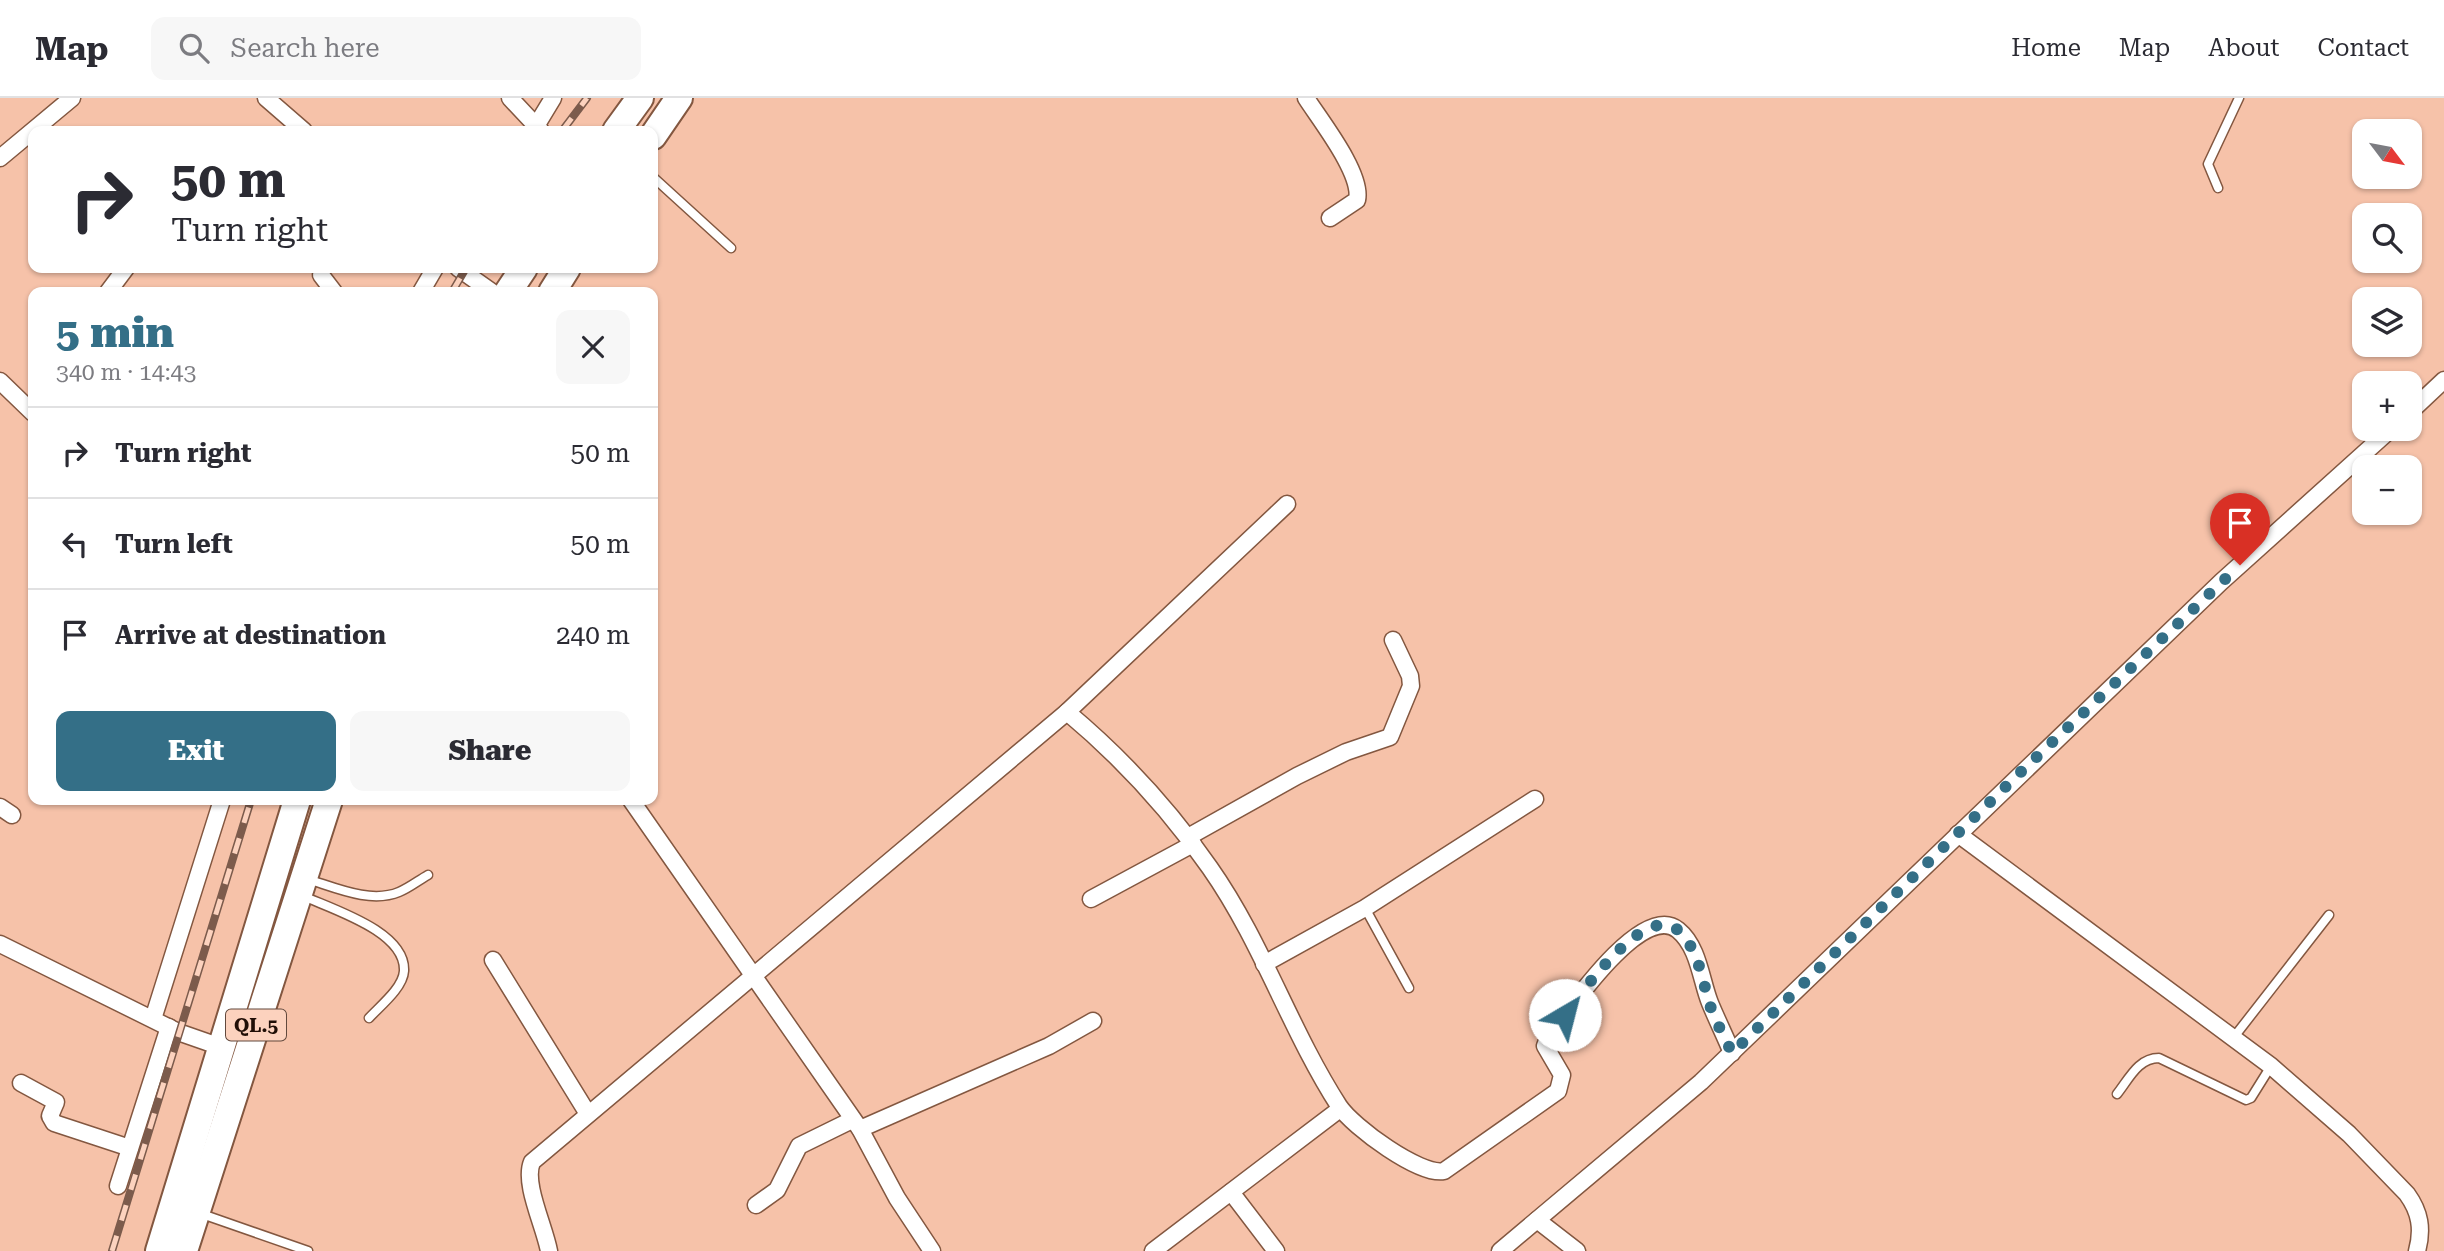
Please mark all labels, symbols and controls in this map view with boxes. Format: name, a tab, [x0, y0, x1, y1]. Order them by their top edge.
search box	[151, 17, 641, 80]
text: Map	[35, 29, 109, 68]
icon: search	[175, 29, 213, 67]
text: Search here	[231, 33, 380, 63]
text: Home	[2011, 34, 2081, 62]
text: Map	[2119, 34, 2170, 62]
text: About	[2208, 34, 2279, 62]
text: Contact	[2317, 34, 2409, 62]
north arrow	[2352, 119, 2422, 189]
map controls	[2352, 119, 2422, 525]
text: 50 m	[171, 152, 286, 209]
icon: right	[56, 154, 147, 245]
button: search	[2352, 203, 2422, 273]
text: Turn right	[171, 211, 328, 249]
button: layers	[2352, 287, 2422, 357]
text: 5 min	[56, 308, 174, 357]
button: close	[556, 310, 630, 384]
text: 340 m · 14:43	[56, 359, 196, 386]
button: +	[2352, 371, 2422, 441]
icon: right	[56, 434, 94, 472]
text: Turn right	[115, 438, 251, 468]
text: 50 m	[571, 438, 630, 468]
button: −	[2352, 455, 2422, 525]
pin	[2210, 493, 2270, 565]
icon: arrive	[2221, 504, 2259, 542]
icon: left	[56, 525, 94, 563]
text: Turn left	[115, 529, 233, 559]
text: 50 m	[571, 529, 630, 559]
icon: arrive	[56, 616, 94, 654]
text: Arrive at destination	[115, 620, 386, 650]
text: 240 m	[556, 620, 630, 650]
button: Exit	[56, 711, 336, 791]
button: Share	[350, 711, 630, 791]
position arrow	[1528, 978, 1602, 1052]
road number: QL.5	[226, 1009, 286, 1040]

